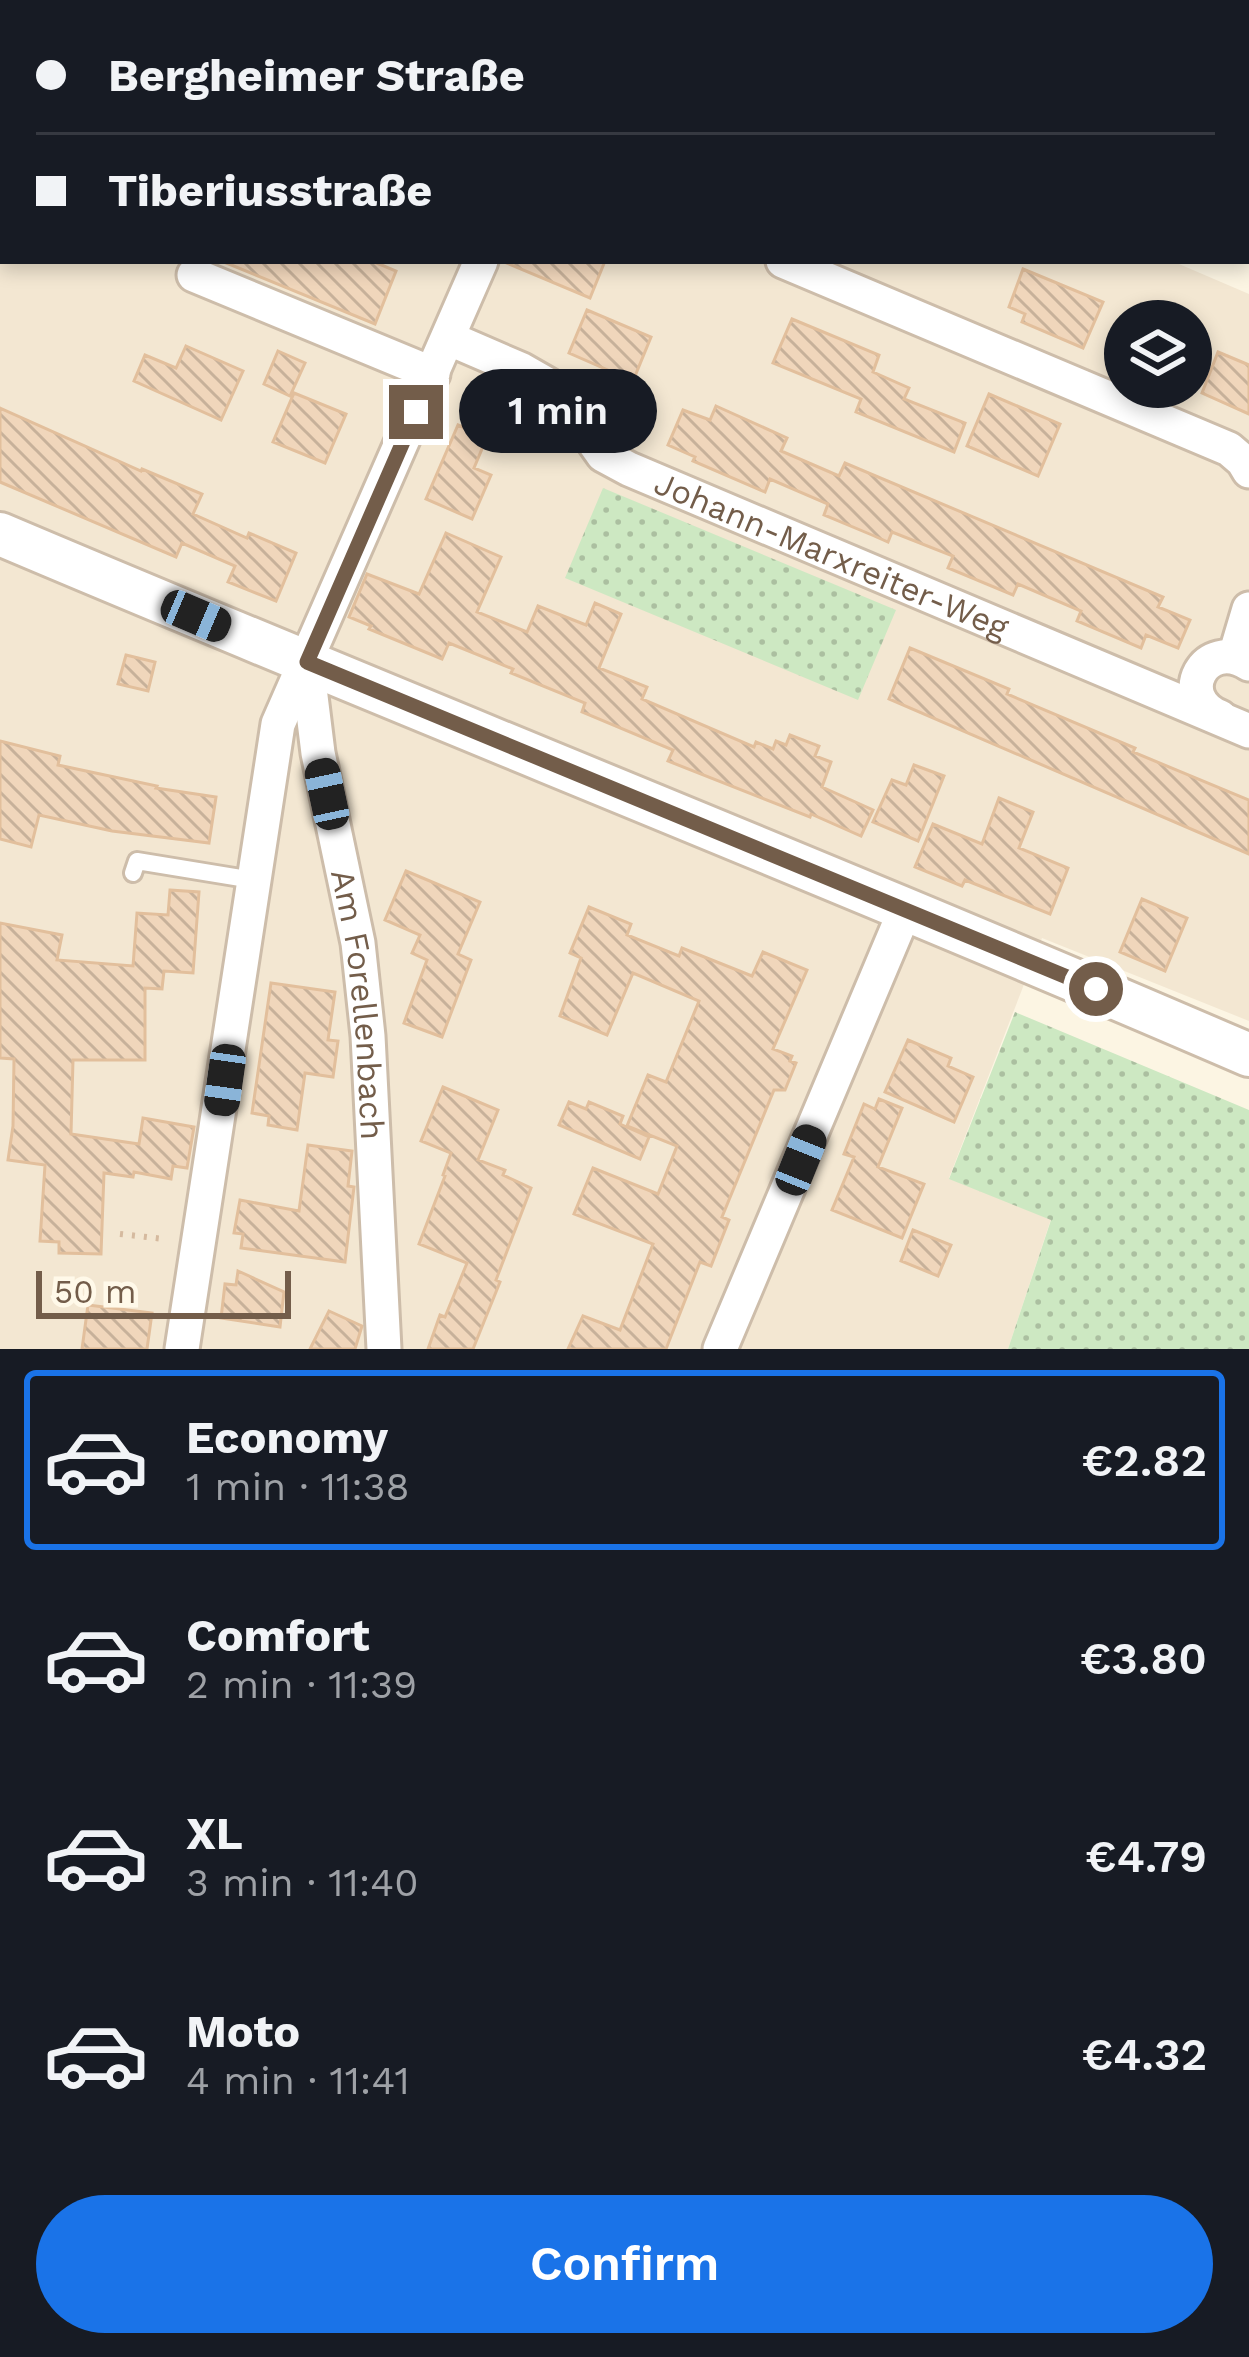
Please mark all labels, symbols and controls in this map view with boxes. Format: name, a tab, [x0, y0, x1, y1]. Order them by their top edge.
text: Bergheimer Straße	[108, 49, 525, 102]
text: Tiberiusstraße	[108, 164, 432, 217]
map controls	[1104, 300, 1212, 408]
button: layers	[1104, 300, 1212, 408]
callout: 1 min	[458, 370, 656, 454]
route end	[389, 385, 443, 439]
text: 1 min	[508, 388, 608, 433]
street label: Johann-Marxreiter-Weg	[649, 463, 1015, 647]
car	[156, 585, 236, 647]
car	[302, 755, 352, 833]
street label: Am Forellenbach	[323, 866, 392, 1141]
route start	[1069, 962, 1123, 1016]
car	[202, 1042, 248, 1118]
car	[771, 1120, 831, 1200]
scale bar	[36, 1265, 291, 1318]
text: 50 m	[54, 1272, 136, 1311]
icon: car	[42, 1406, 150, 1514]
text: Economy	[186, 1411, 388, 1464]
text: €2.82	[1082, 1434, 1207, 1487]
text: 1 min · 11:38	[186, 1464, 410, 1509]
icon: car	[42, 1604, 150, 1712]
text: Comfort	[186, 1609, 370, 1662]
text: €3.80	[1080, 1632, 1207, 1685]
text: 2 min · 11:39	[186, 1662, 417, 1707]
icon: car	[42, 1802, 150, 1910]
text: XL	[186, 1807, 243, 1860]
text: €4.79	[1085, 1830, 1207, 1883]
text: 3 min · 11:40	[186, 1860, 418, 1905]
icon: car	[42, 2000, 150, 2108]
text: Moto	[186, 2005, 300, 2058]
text: €4.32	[1082, 2028, 1207, 2081]
text: 4 min · 11:41	[186, 2058, 410, 2103]
button: Confirm	[36, 2195, 1213, 2333]

